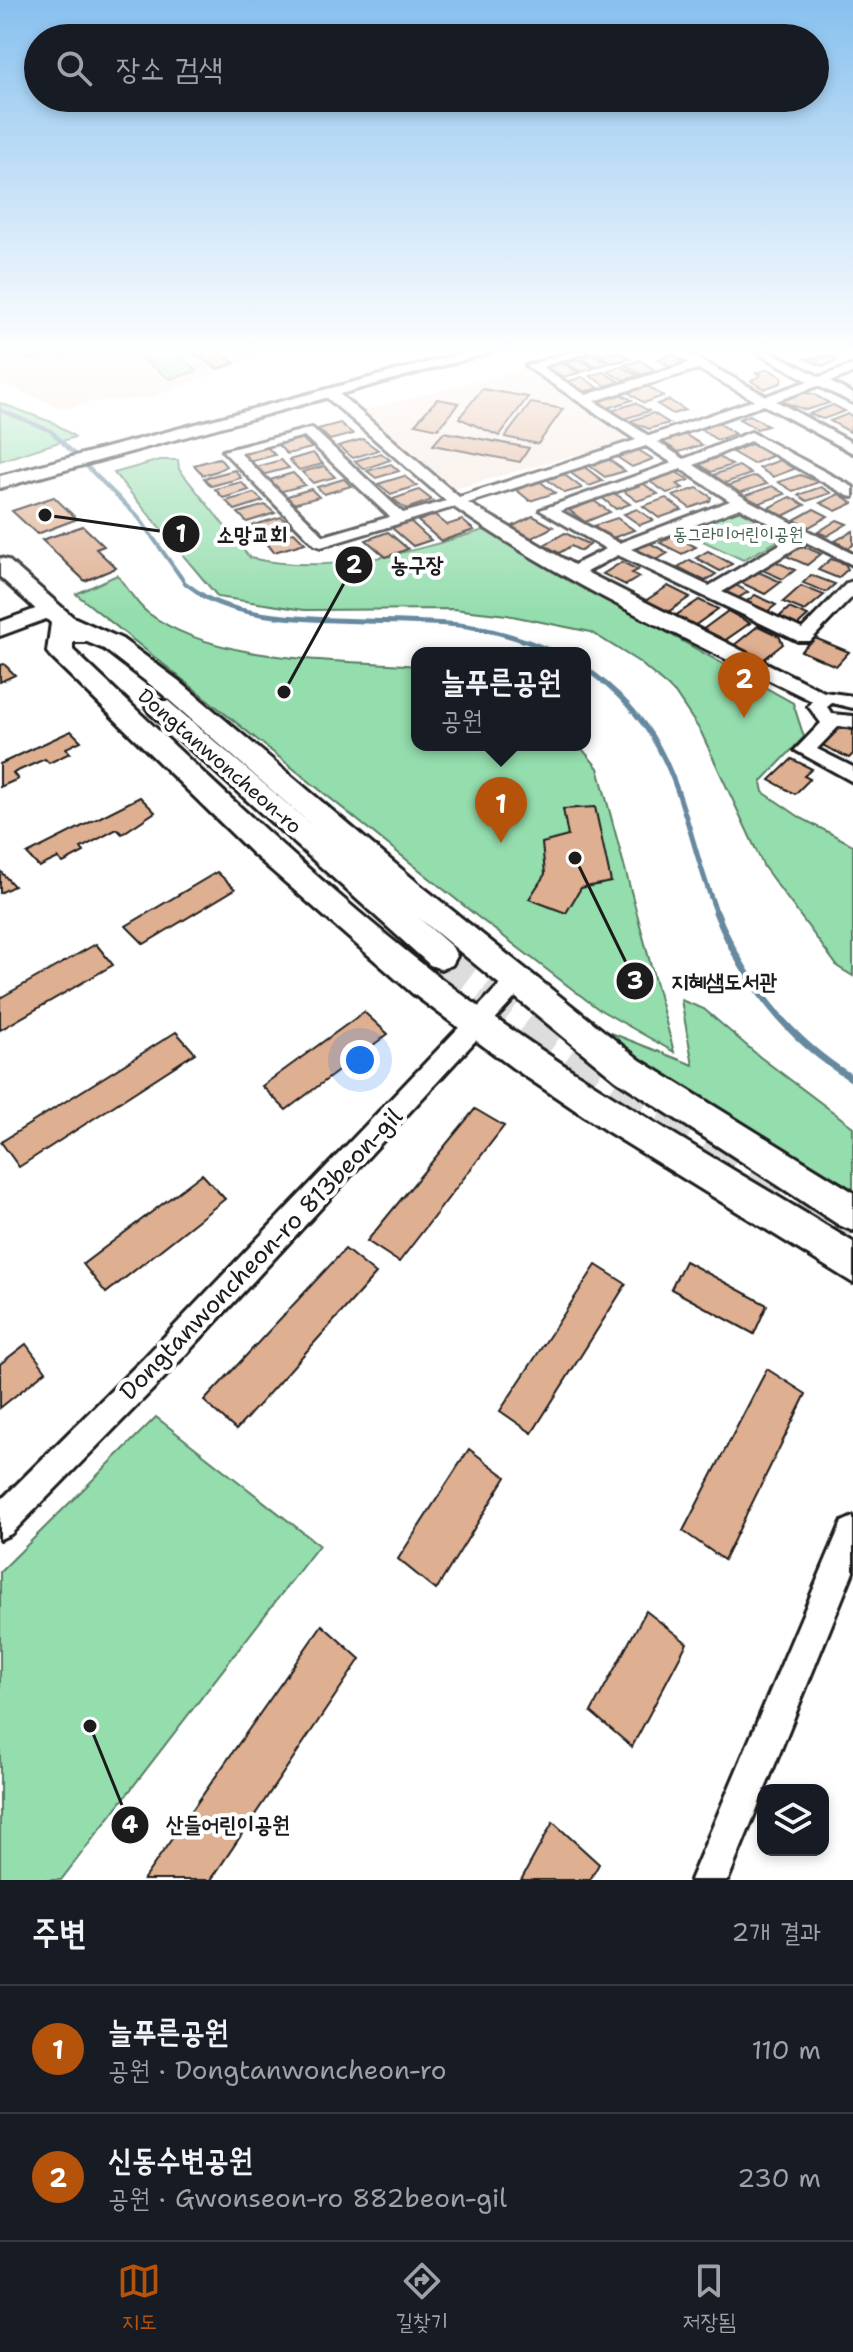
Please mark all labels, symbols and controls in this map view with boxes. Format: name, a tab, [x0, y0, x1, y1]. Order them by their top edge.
search box	[24, 24, 829, 112]
icon: search	[52, 46, 96, 90]
text: 장소 검색	[116, 48, 223, 89]
callout: 소망교회	[161, 511, 303, 557]
text: 1	[176, 518, 186, 550]
text: 소망교회	[217, 520, 287, 549]
park label: 동그라미어린이공원	[673, 522, 803, 546]
callout: 농구장	[334, 542, 459, 588]
text: 2	[346, 549, 363, 581]
text: 농구장	[390, 550, 444, 579]
popup	[411, 647, 591, 751]
pin: 2	[718, 652, 770, 718]
text: 늘푸른공원	[441, 661, 561, 702]
street label: Dongtanwoncheon-ro	[133, 683, 307, 839]
text: 공원	[441, 702, 482, 737]
pin: 1	[475, 777, 527, 843]
callout: 지혜샘도서관	[615, 958, 793, 1004]
text: 3	[627, 965, 643, 997]
text: 지혜샘도서관	[671, 967, 777, 996]
your location	[340, 1040, 380, 1080]
street label: Dongtanwoncheon-ro 813beon-gil	[112, 1100, 410, 1407]
map controls	[757, 1784, 829, 1856]
button: layers	[757, 1784, 829, 1856]
callout: 산들어린이공원	[110, 1802, 306, 1848]
text: 4	[122, 1809, 139, 1841]
text: 산들어린이공원	[165, 1810, 290, 1839]
text: 주변	[32, 1909, 87, 1955]
text: 2개 결과	[731, 1914, 821, 1949]
text: 늘푸른공원	[108, 2011, 229, 2052]
text: 1	[52, 2032, 64, 2067]
text: 110 m	[751, 2032, 821, 2067]
text: 공원 · Dongtanwoncheon-ro	[108, 2052, 446, 2087]
text: 신동수변공원	[108, 2139, 253, 2180]
text: 2	[49, 2160, 67, 2195]
text: 230 m	[737, 2160, 821, 2195]
text: 공원 · Gwonseon-ro 882beon-gil	[108, 2180, 507, 2215]
tab: 지도	[117, 2259, 161, 2336]
tab: 길찾기	[395, 2259, 448, 2336]
tab: 저장됨	[683, 2259, 736, 2336]

